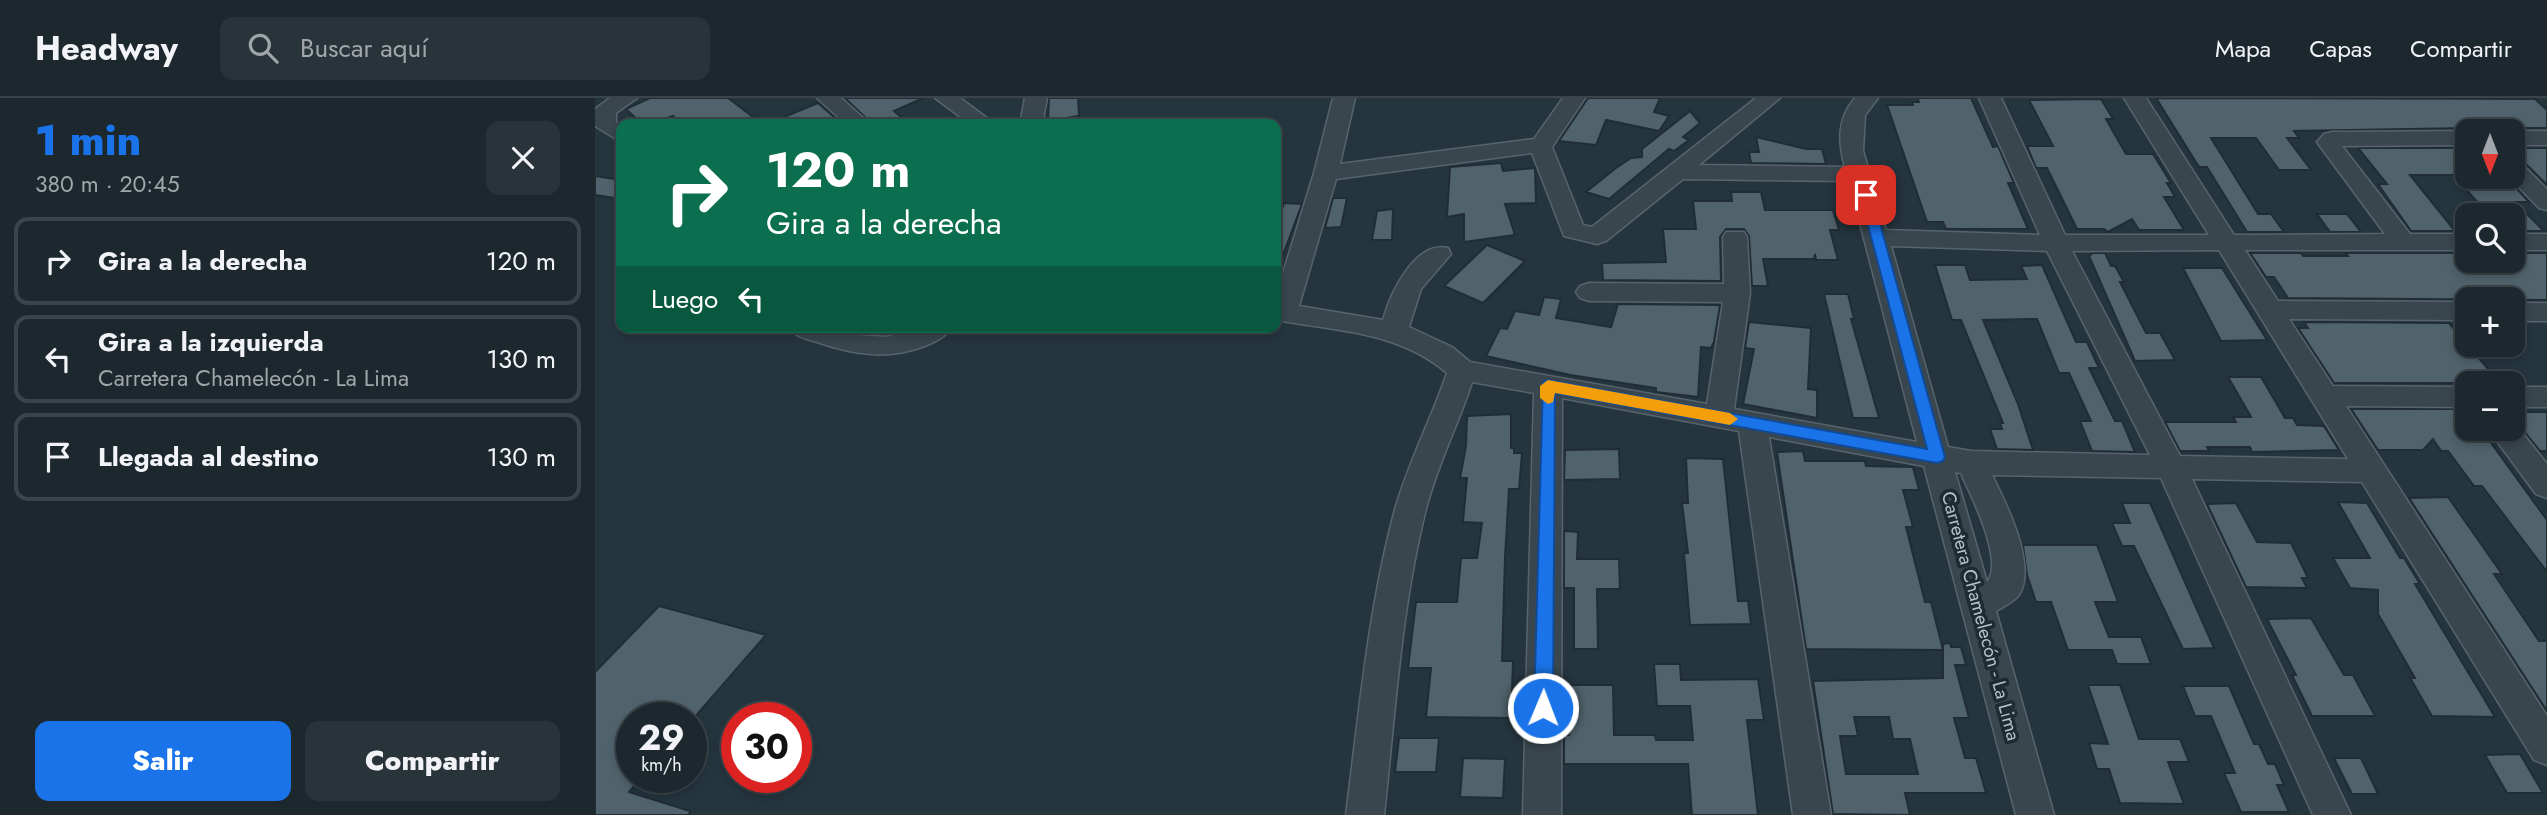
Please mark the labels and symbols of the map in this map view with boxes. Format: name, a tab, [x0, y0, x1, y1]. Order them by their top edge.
north arrow	[2455, 119, 2525, 189]
pin	[1836, 165, 1896, 225]
street label: Carretera Chamelecón - La Lima	[1935, 488, 2027, 744]
position arrow	[1506, 671, 1580, 745]
speed limit sign: 30	[721, 702, 812, 793]

